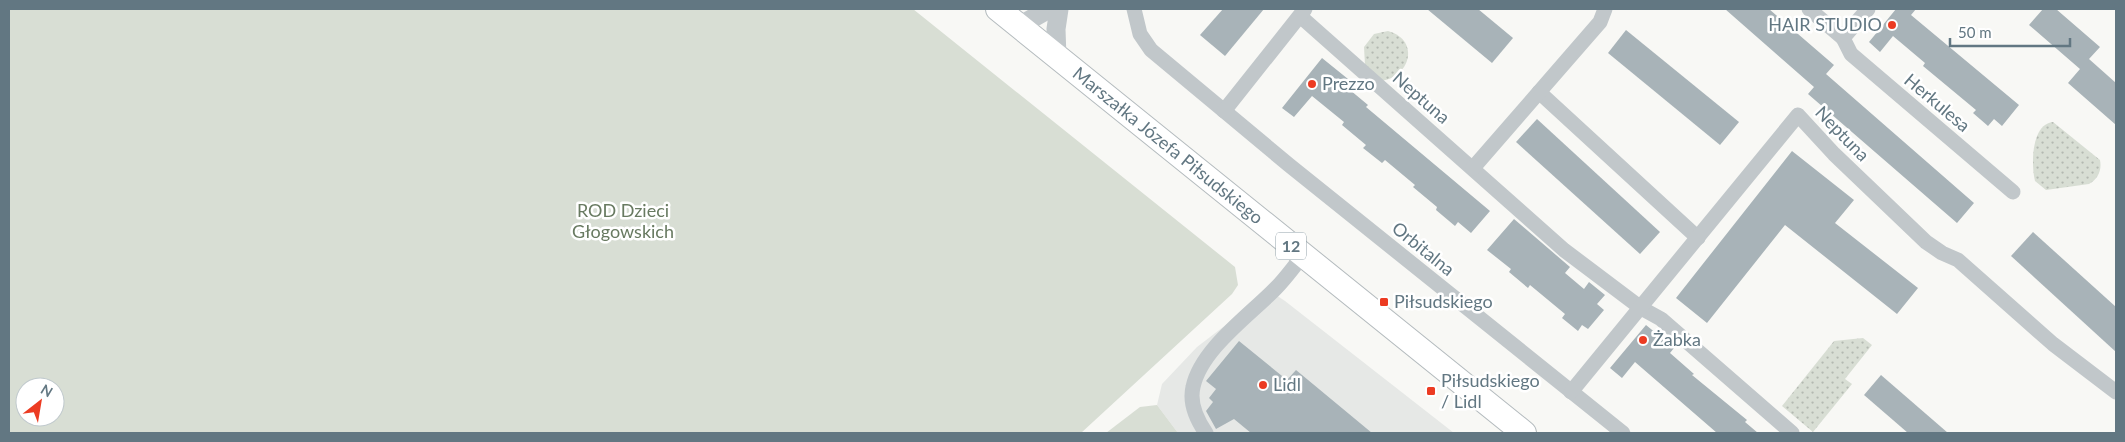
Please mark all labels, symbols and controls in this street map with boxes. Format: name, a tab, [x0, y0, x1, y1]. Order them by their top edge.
place label: HAIR STUDIO	[1768, 13, 1882, 35]
scale bar	[1950, 15, 2070, 47]
marker: HAIR STUDIO	[1886, 19, 1898, 31]
text: 50 m	[1958, 23, 1992, 41]
street label: Marszałka Józefa Piłsudskiego	[1069, 62, 1268, 228]
street label: Neptuna	[1389, 66, 1455, 128]
street label: Herkulesa	[1900, 68, 1975, 136]
place label: Prezzo	[1322, 72, 1375, 94]
marker: Prezzo	[1306, 78, 1318, 90]
street label: Neptuna	[1811, 101, 1874, 166]
park label: ROD Dzieci Głogowskich	[572, 199, 674, 242]
street label: Orbitalna	[1388, 216, 1459, 280]
road number: 12	[1276, 232, 1306, 260]
place label: Piłsudskiego	[1394, 290, 1493, 312]
marker: Piłsudskiego	[1378, 296, 1390, 308]
place label: Żabka	[1653, 328, 1701, 350]
marker: Żabka	[1637, 334, 1649, 346]
place label: Piłsudskiego / Lidl	[1441, 369, 1540, 412]
place label: Lidl	[1273, 373, 1301, 395]
north arrow	[15, 377, 65, 427]
marker: Lidl	[1257, 379, 1269, 391]
text: N	[38, 380, 56, 400]
marker: Piłsudskiego / Lidl	[1425, 385, 1437, 397]

